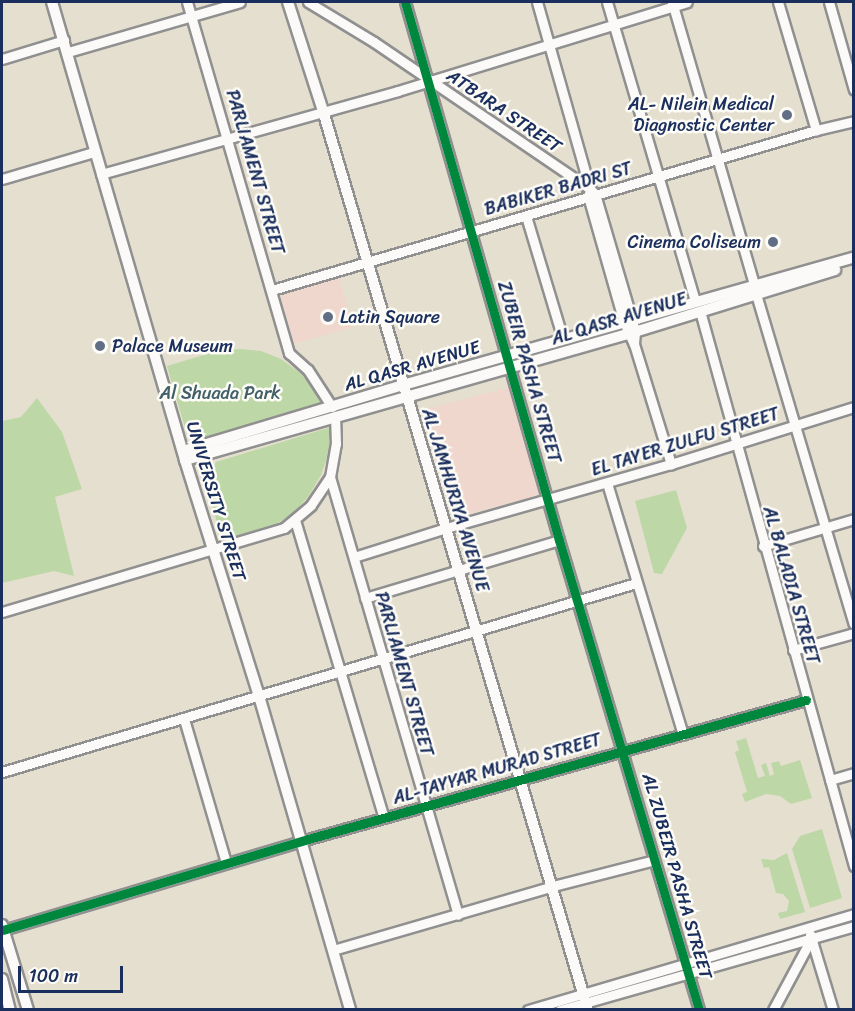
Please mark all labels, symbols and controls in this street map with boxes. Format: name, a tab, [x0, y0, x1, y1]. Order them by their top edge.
street label: ATBARA STREET	[443, 65, 565, 157]
street label: PARLIAMENT STREET	[221, 87, 289, 257]
place label: AL- Nilein Medical Diagnostic Center	[628, 94, 774, 136]
marker: AL- Nilein Medical Diagnostic Center	[778, 106, 796, 124]
street label: BABIKER BADRI ST	[482, 158, 634, 220]
place label: Cinema Coliseum	[627, 231, 761, 253]
marker: Cinema Coliseum	[766, 235, 780, 249]
street label: ZUBEIR PASHA STREET	[493, 279, 565, 465]
street label: AL QASR AVENUE	[548, 288, 690, 350]
place label: Latin Square	[340, 306, 439, 328]
marker: Latin Square	[321, 310, 335, 324]
place label: Palace Museum	[112, 335, 234, 357]
street label: AL QASR AVENUE	[341, 336, 483, 396]
marker: Palace Museum	[93, 339, 107, 353]
park label: Al Shuada Park	[159, 382, 281, 404]
street label: EL TAYER ZULFU STREET	[588, 403, 782, 481]
street label: AL JAMHURIYA AVENUE	[417, 405, 493, 595]
street label: UNIVERSITY STREET	[181, 419, 251, 583]
street label: AL BALADIA STREET	[758, 504, 824, 666]
street label: PARLIAMENT STREET	[370, 589, 438, 759]
street label: AL-TAYYAR MURAD STREET	[389, 729, 605, 809]
street label: AL ZUBEIR PASHA STREET	[637, 771, 717, 981]
scale bar	[21, 954, 126, 992]
text: 100 m	[29, 960, 78, 992]

